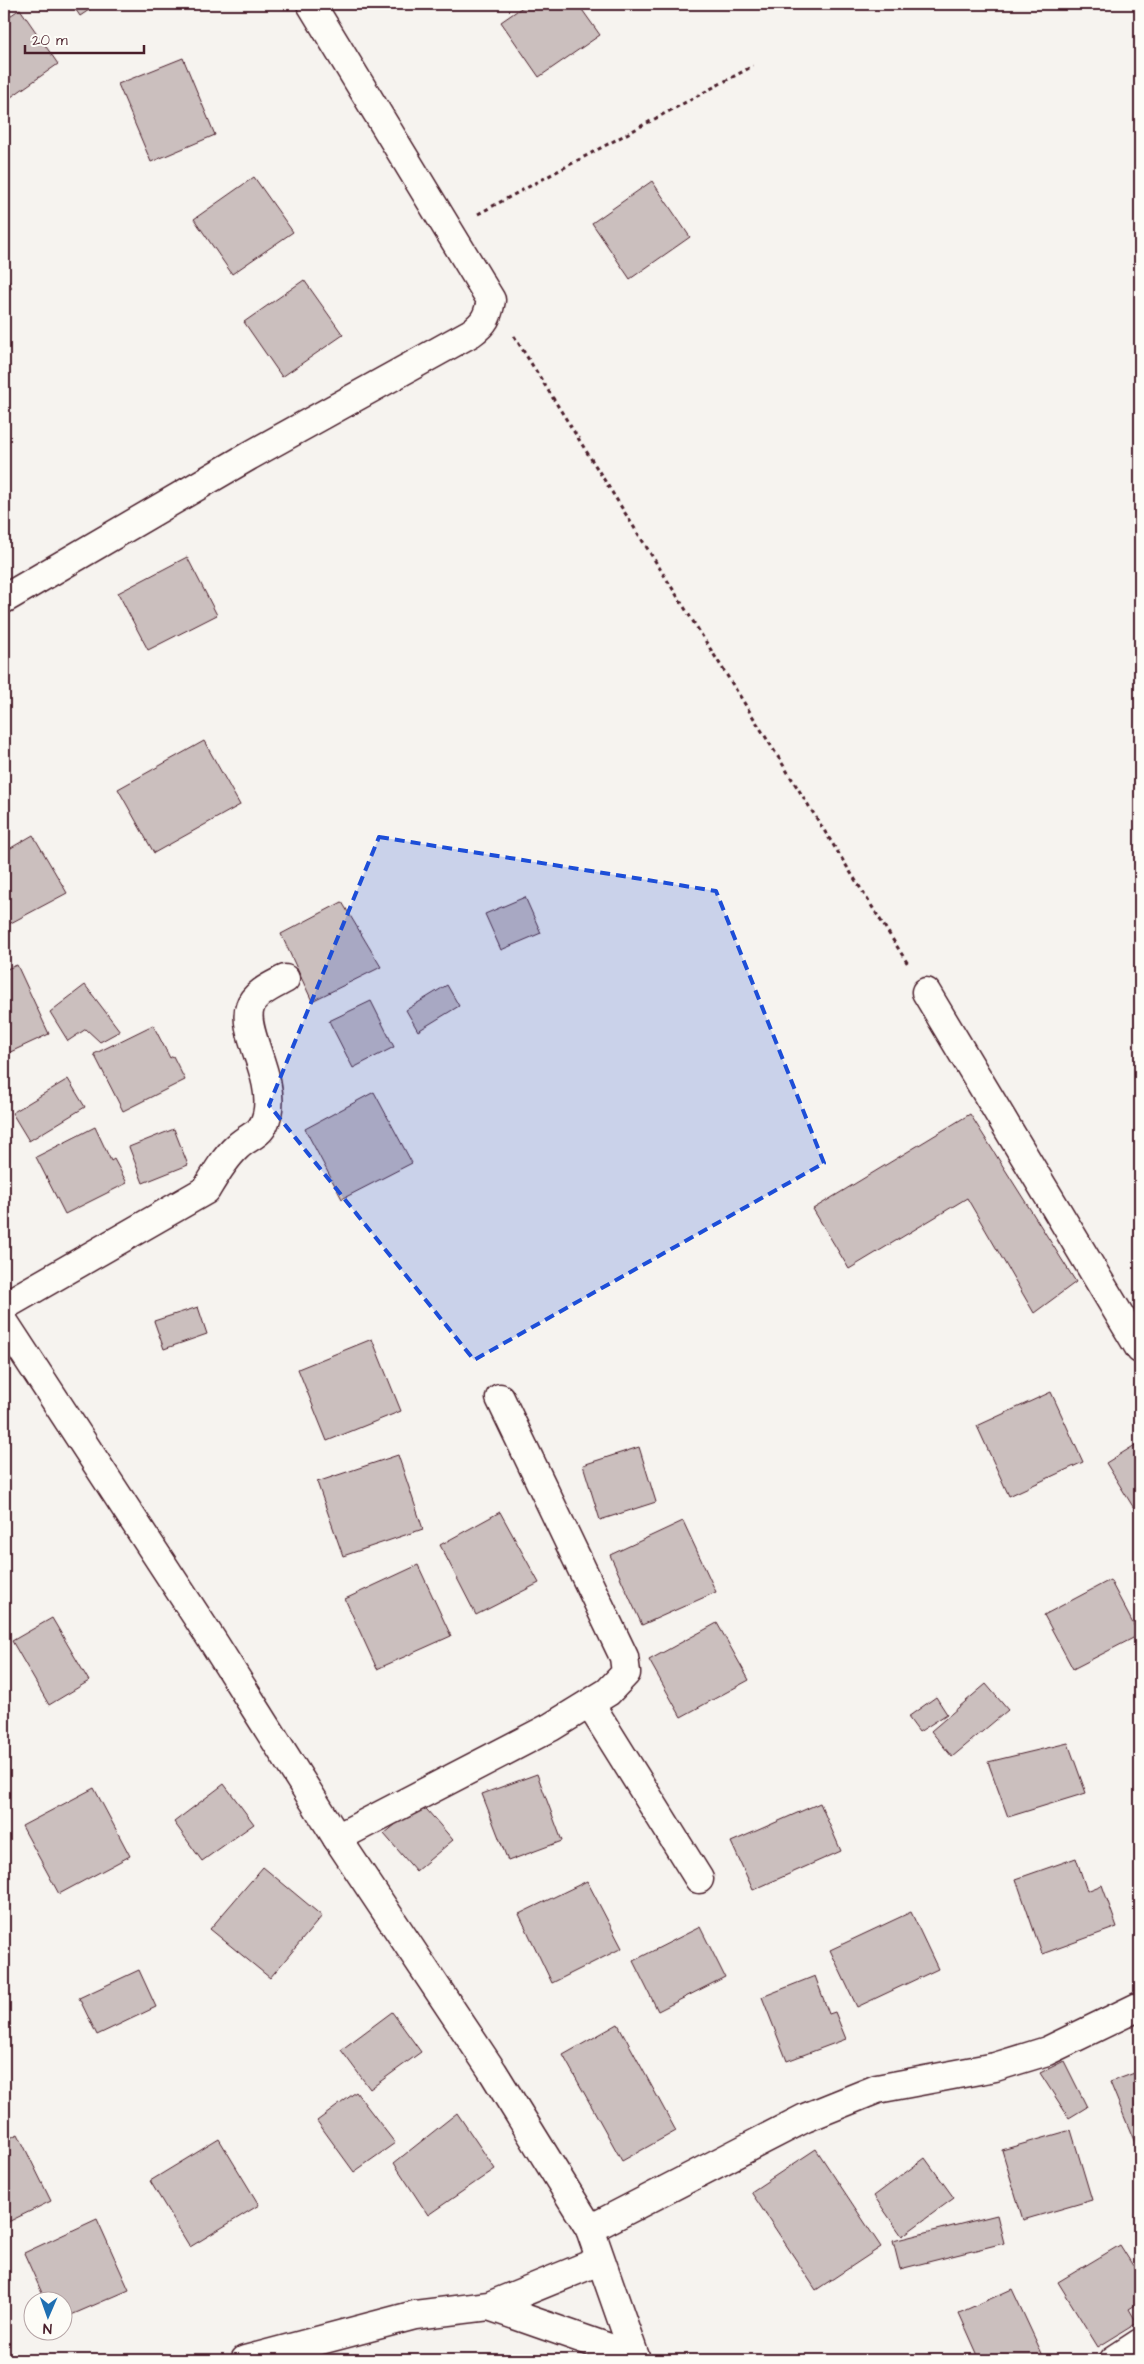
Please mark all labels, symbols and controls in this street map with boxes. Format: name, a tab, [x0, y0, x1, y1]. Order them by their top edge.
scale bar	[25, 22, 144, 54]
text: 20 m	[32, 30, 68, 51]
north arrow	[22, 2292, 72, 2342]
text: N	[43, 2318, 52, 2338]

